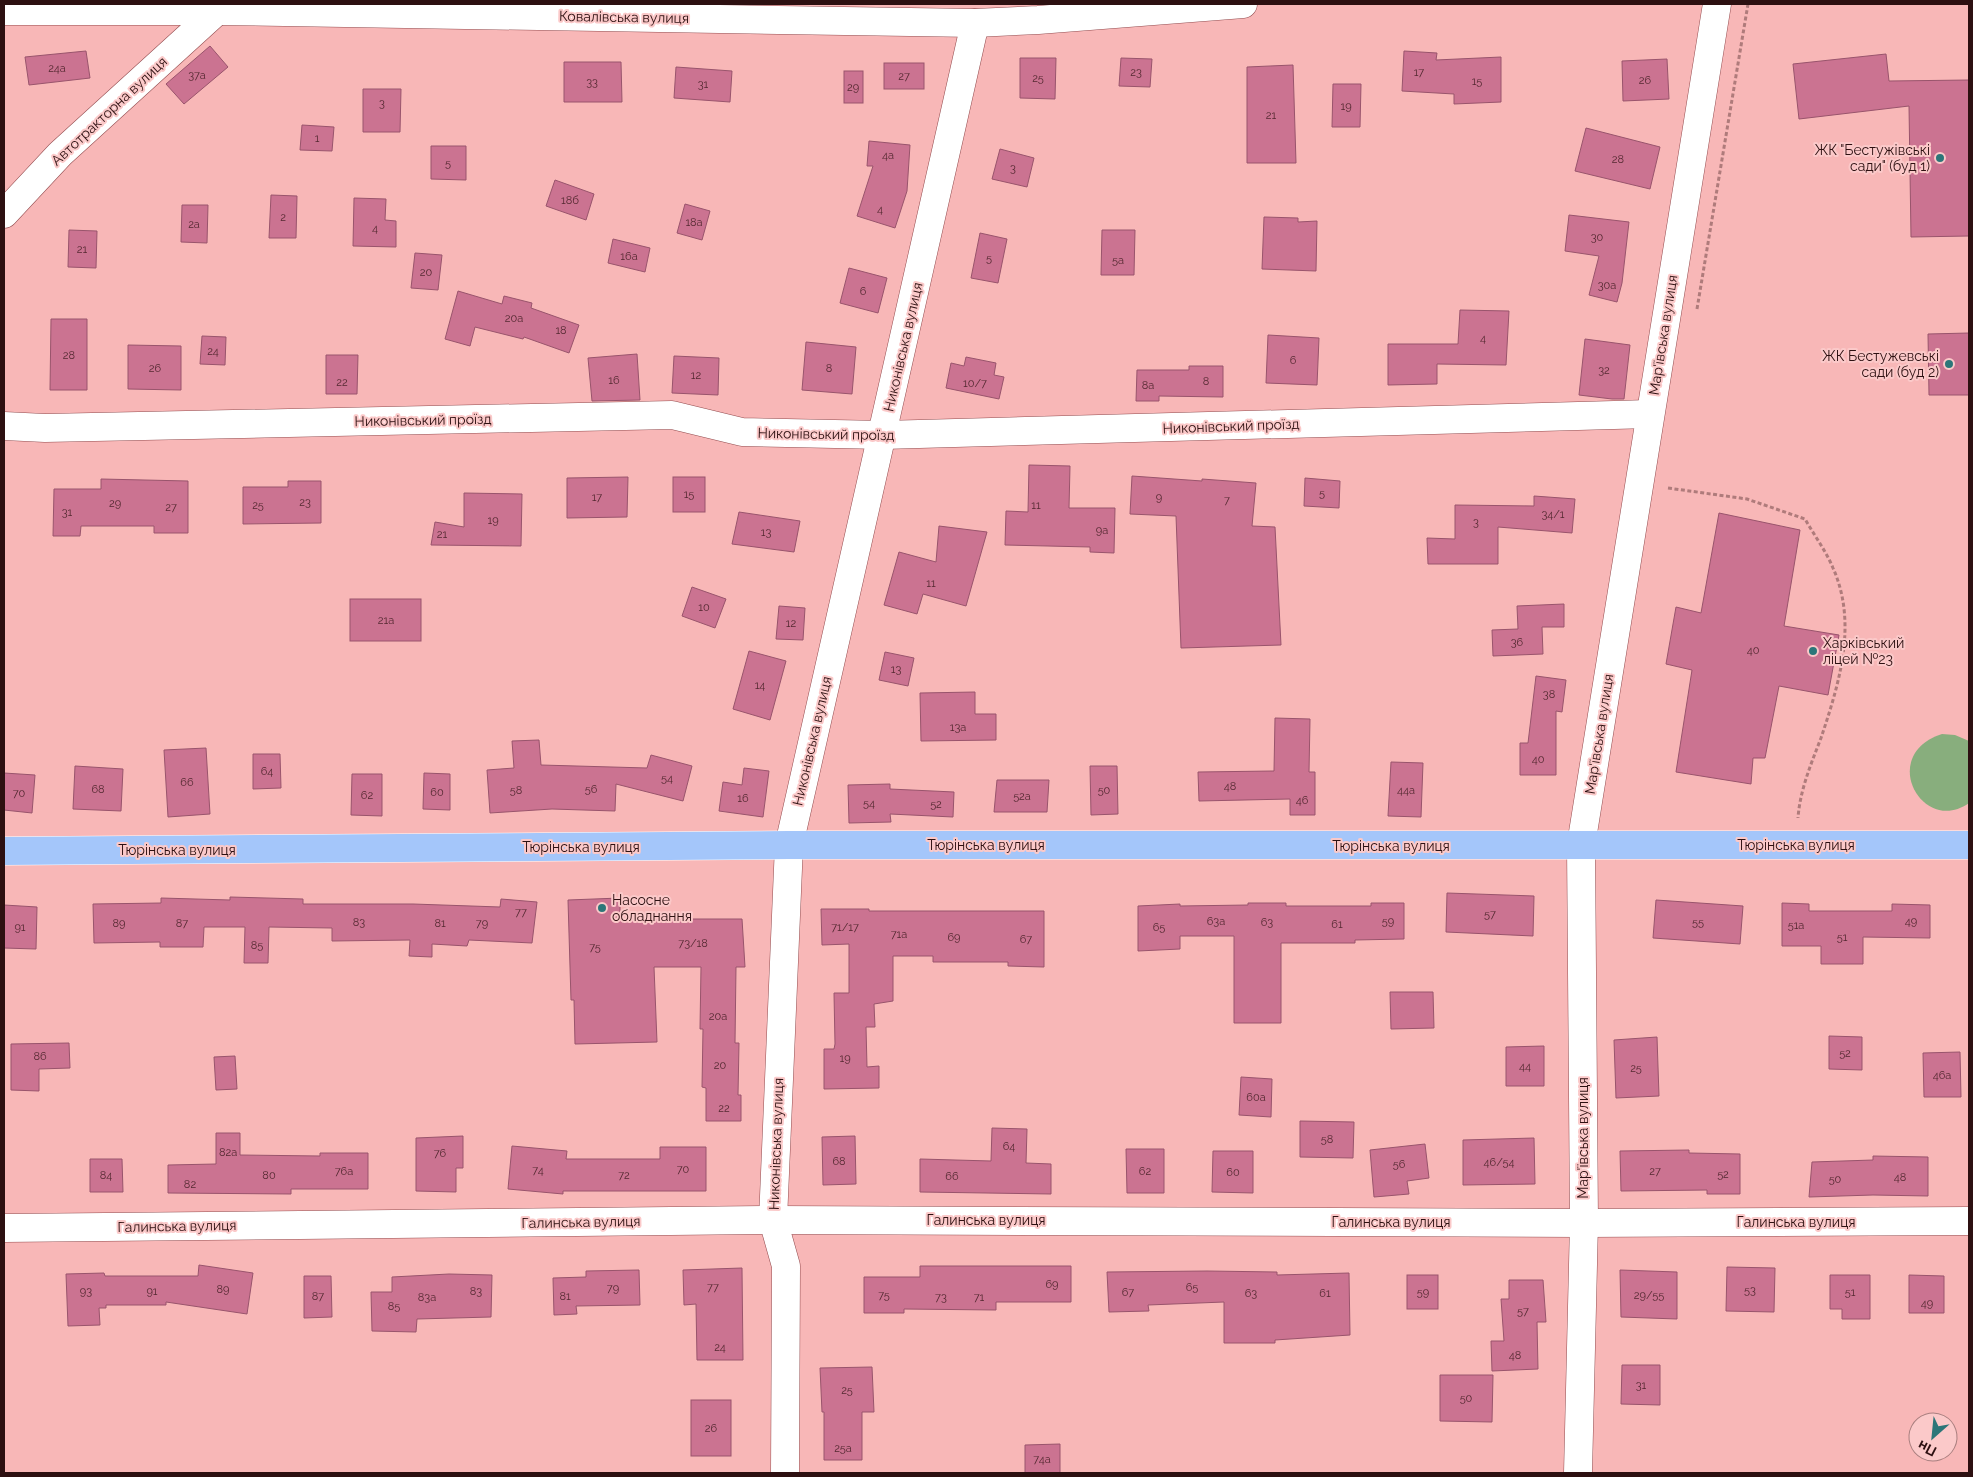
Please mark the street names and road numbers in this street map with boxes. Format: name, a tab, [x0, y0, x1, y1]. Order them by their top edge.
street label: Ковалівська вулиця	[559, 8, 689, 26]
street label: Автотракторна вулиця	[48, 53, 170, 169]
street label: Мар'ївська вулиця	[1646, 274, 1680, 396]
street label: Никонівська вулиця	[880, 281, 926, 413]
street label: Никонівський проїзд	[354, 411, 492, 429]
street label: Никонівський проїзд	[1162, 416, 1300, 436]
street label: Никонівський проїзд	[757, 425, 895, 443]
street label: Мар'ївська вулиця	[1582, 673, 1616, 795]
street label: Никонівська вулиця	[789, 675, 835, 807]
street label: Тюрінська вулиця	[927, 837, 1045, 853]
street label: Тюрінська вулиця	[1737, 837, 1855, 853]
street label: Тюрінська вулиця	[1332, 838, 1450, 854]
street label: Тюрінська вулиця	[522, 839, 640, 855]
street label: Тюрінська вулиця	[118, 842, 236, 858]
street label: Мар'ївська вулиця	[1575, 1077, 1591, 1199]
street label: Никонівська вулиця	[766, 1078, 786, 1210]
street label: Галинська вулиця	[927, 1212, 1046, 1228]
street label: Галинська вулиця	[521, 1213, 641, 1231]
street label: Галинська вулиця	[1332, 1214, 1451, 1230]
street label: Галинська вулиця	[1737, 1214, 1856, 1230]
street label: Галинська вулиця	[117, 1217, 237, 1235]

